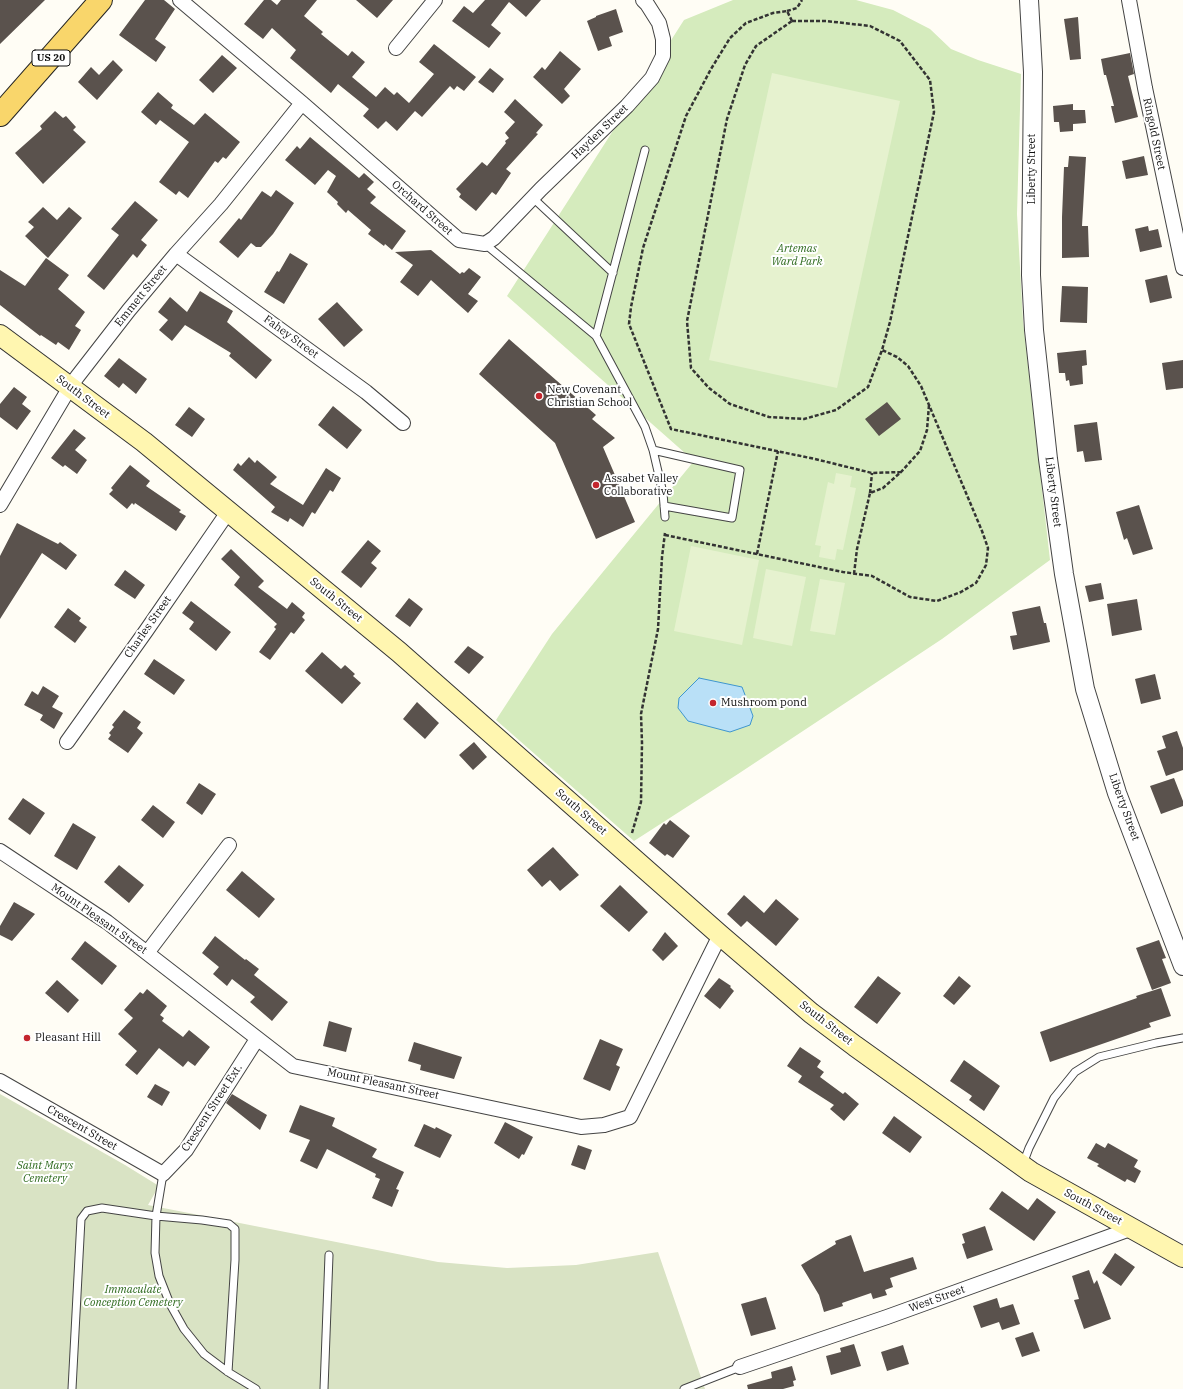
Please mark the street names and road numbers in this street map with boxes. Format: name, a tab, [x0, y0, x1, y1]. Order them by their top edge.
road number: US 20	[32, 50, 70, 66]
street label: Ringold Street	[1140, 97, 1168, 171]
street label: Hayden Street	[569, 102, 631, 162]
street label: Liberty Street	[1025, 134, 1039, 204]
street label: Orchard Street	[389, 178, 455, 238]
street label: Emmett Street	[112, 263, 170, 329]
street label: Fahey Street	[261, 313, 321, 361]
street label: South Street	[54, 373, 112, 421]
street label: Liberty Street	[1042, 456, 1064, 528]
street label: South Street	[307, 575, 365, 625]
street label: Charles Street	[122, 593, 174, 661]
street label: Liberty Street	[1106, 771, 1142, 843]
street label: South Street	[553, 786, 609, 838]
street label: Mount Pleasant Street	[49, 881, 149, 957]
street label: South Street	[797, 998, 855, 1048]
street label: Crescent Street Ext.	[179, 1062, 245, 1154]
street label: Mount Pleasant Street	[326, 1066, 440, 1102]
street label: Crescent Street	[45, 1103, 119, 1153]
street label: South Street	[1062, 1186, 1124, 1228]
street label: West Street	[907, 1283, 967, 1315]

